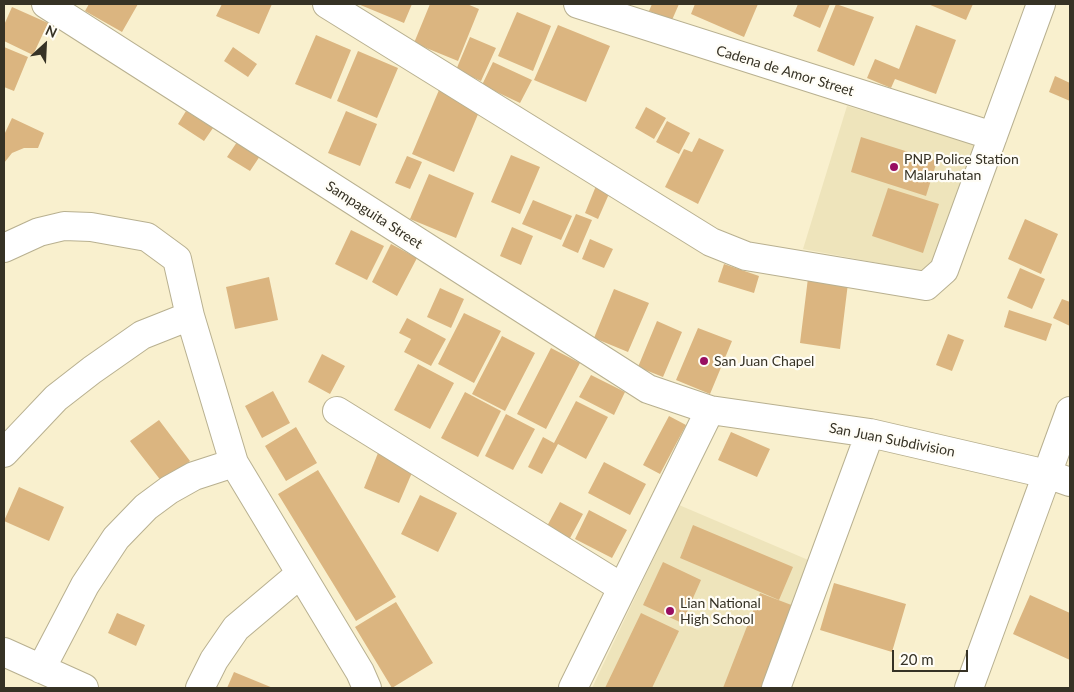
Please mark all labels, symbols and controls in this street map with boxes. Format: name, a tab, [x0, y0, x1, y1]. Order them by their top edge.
north arrow	[20, 20, 70, 70]
text: N	[43, 21, 60, 41]
street label: Cadena de Amor Street	[714, 42, 856, 100]
place label: PNP Police Station Malaruhatan	[904, 151, 1019, 184]
marker: PNP Police Station Malaruhatan	[888, 161, 900, 173]
street label: Sampaguita Street	[323, 178, 425, 252]
place label: San Juan Chapel	[714, 353, 814, 369]
marker: San Juan Chapel	[698, 355, 710, 367]
street label: San Juan Subdivision	[828, 420, 956, 460]
place label: Lian National High School	[680, 595, 761, 628]
marker: Lian National High School	[664, 605, 676, 617]
scale bar	[894, 640, 970, 672]
text: 20 m	[900, 650, 934, 668]

